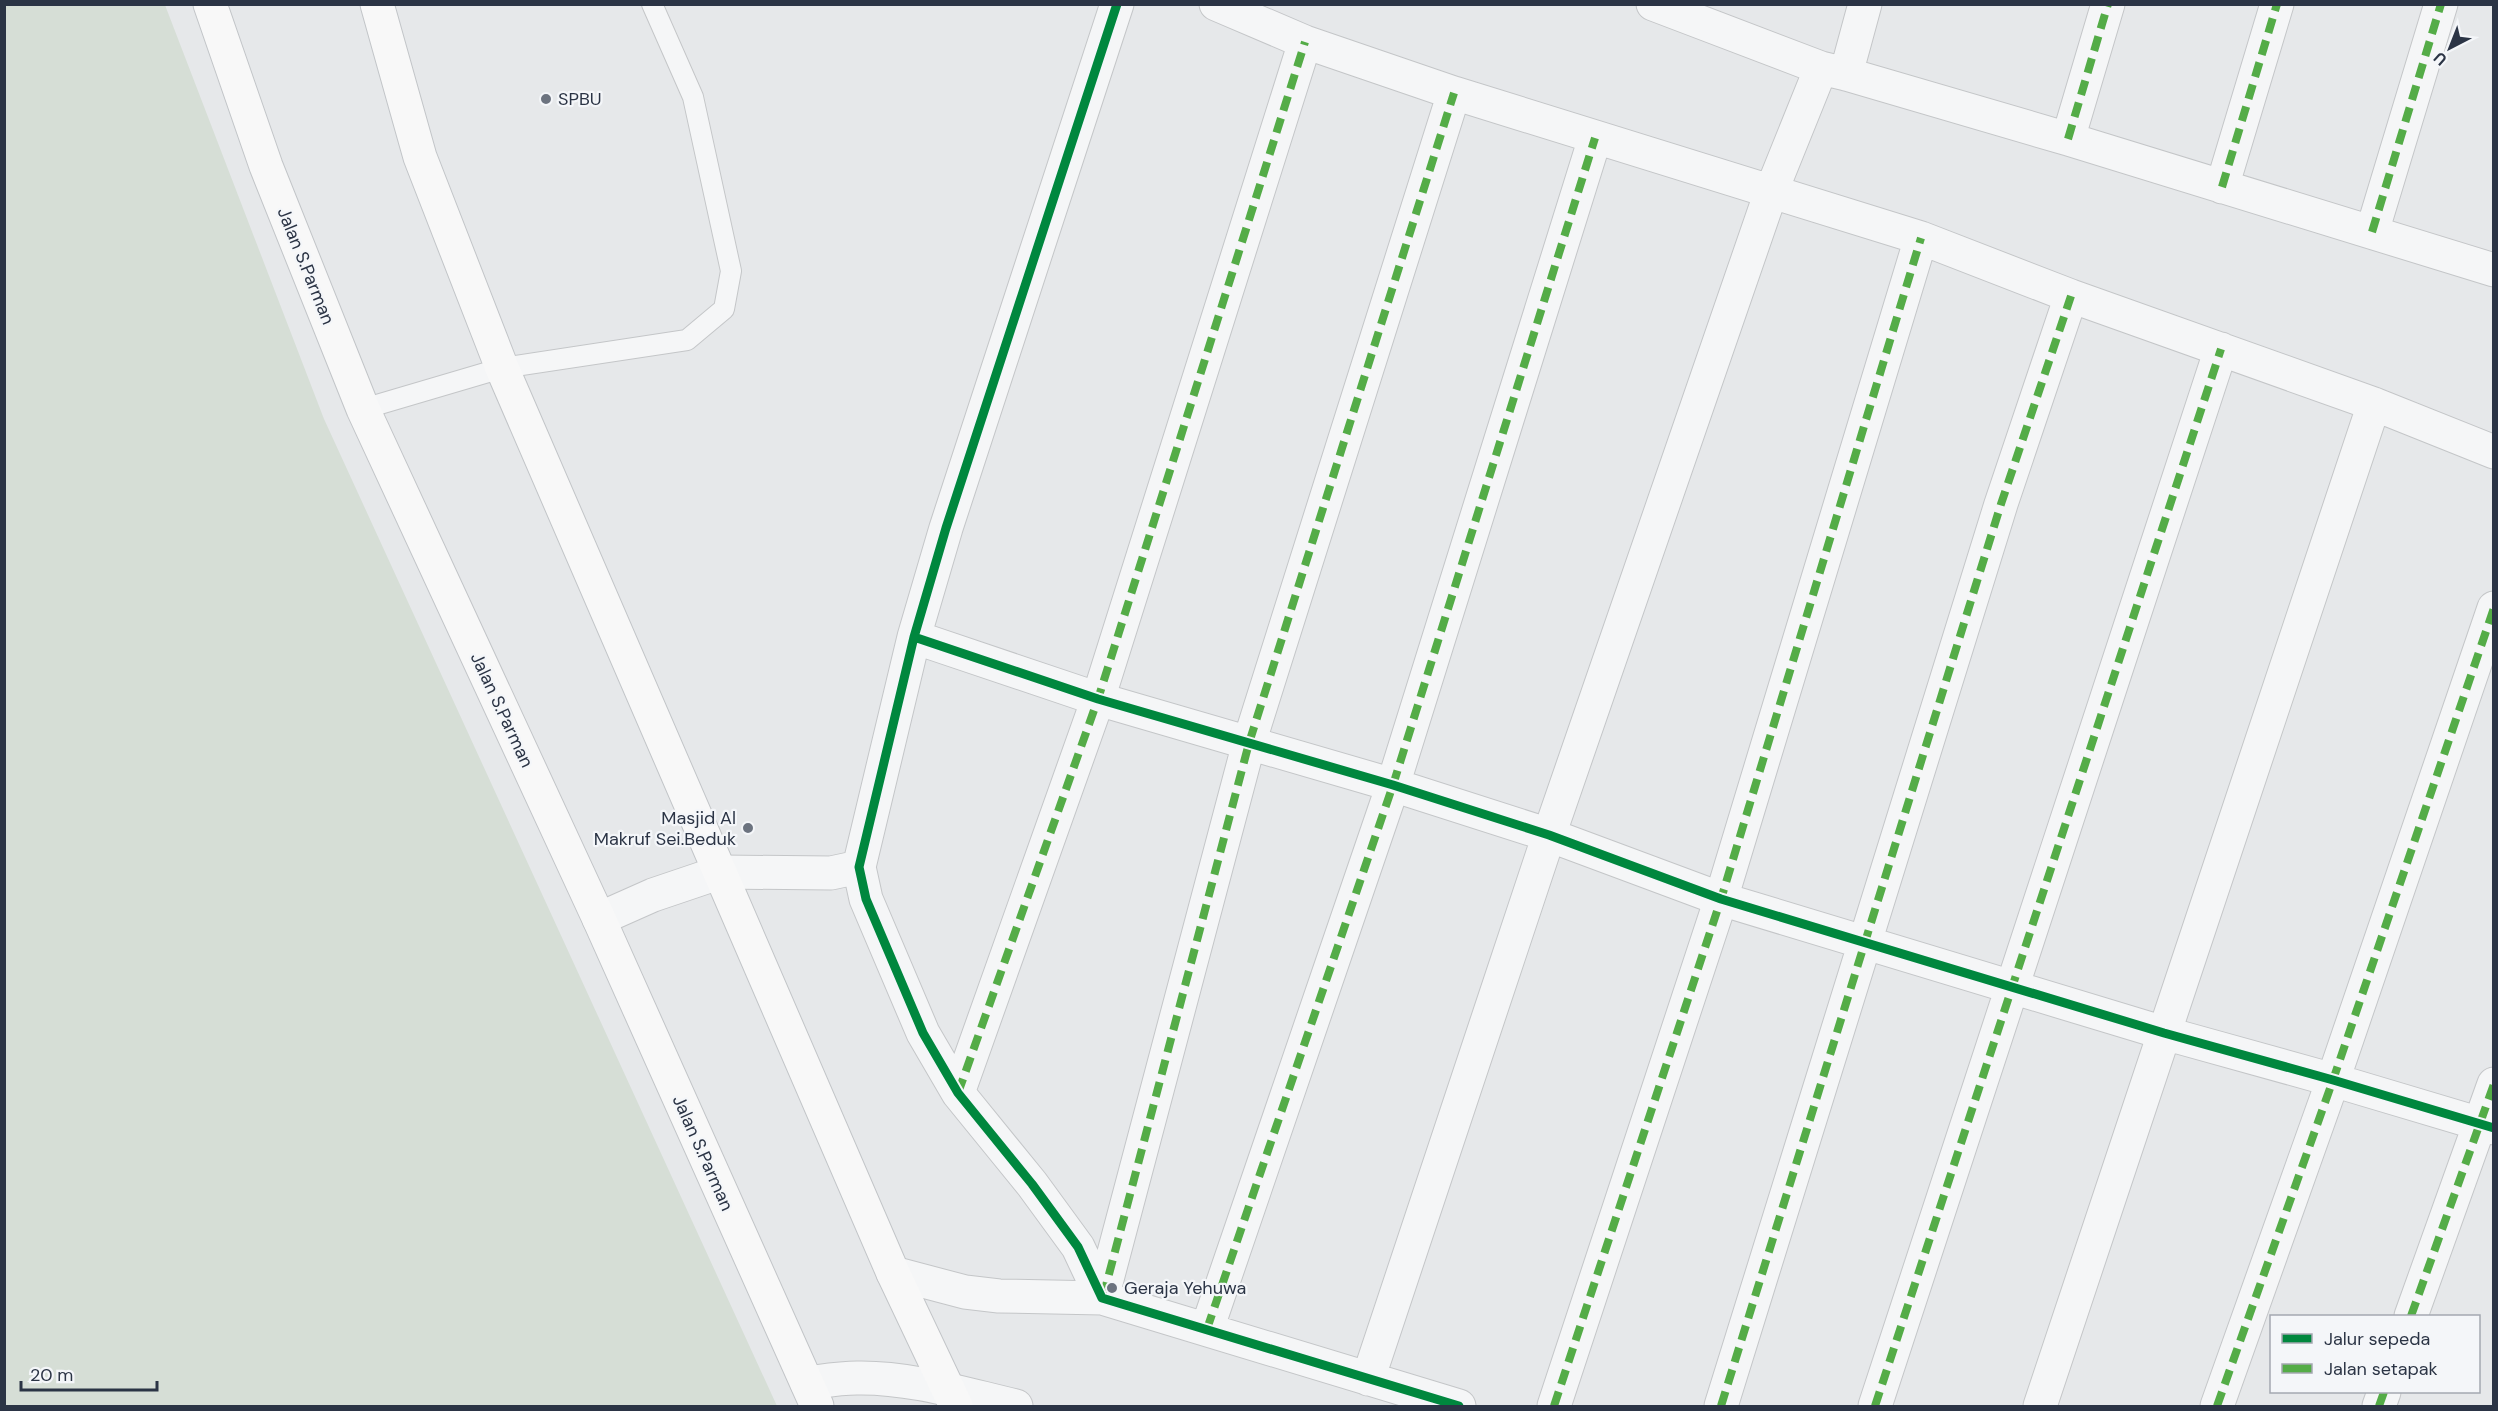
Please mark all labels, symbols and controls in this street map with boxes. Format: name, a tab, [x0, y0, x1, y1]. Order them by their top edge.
north arrow	[2420, 18, 2480, 78]
text: U	[2429, 47, 2451, 70]
place label: SPBU	[558, 87, 602, 111]
marker: SPBU	[539, 92, 553, 106]
street label: Jalan S.Parman	[272, 204, 340, 328]
street label: Jalan S.Parman	[465, 649, 539, 771]
place label: Masjid Al Makruf Sei.Beduk	[594, 806, 736, 851]
marker: Masjid Al Makruf Sei.Beduk	[741, 821, 755, 835]
street label: Jalan S.Parman	[667, 1091, 739, 1215]
place label: Geraja Yehuwa	[1124, 1276, 1246, 1300]
marker: Geraja Yehuwa	[1105, 1281, 1119, 1295]
legend	[2270, 1315, 2480, 1393]
text: Jalur sepeda	[2324, 1327, 2430, 1351]
scale bar	[21, 1354, 158, 1392]
text: Jalan setapak	[2324, 1357, 2438, 1381]
text: 20 m	[30, 1363, 73, 1387]

